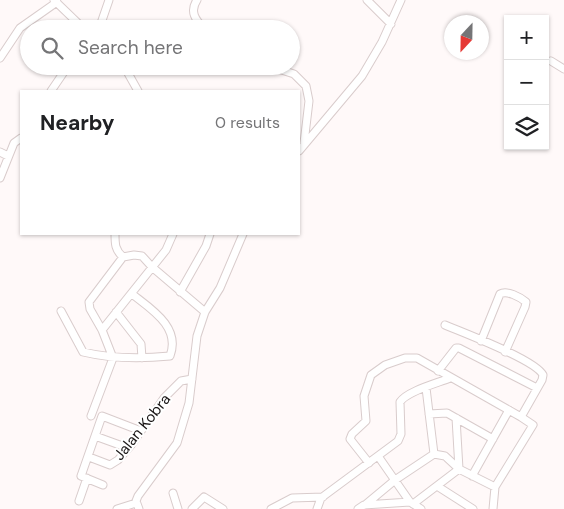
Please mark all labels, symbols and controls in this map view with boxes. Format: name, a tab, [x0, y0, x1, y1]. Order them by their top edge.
north arrow	[444, 15, 489, 60]
map controls	[504, 15, 549, 150]
button: +	[504, 15, 549, 60]
search box	[20, 20, 300, 75]
icon: search	[38, 34, 66, 62]
text: Search here	[78, 35, 183, 60]
button: −	[504, 60, 549, 105]
button: layers	[504, 105, 549, 150]
text: Nearby	[40, 109, 114, 137]
text: 0 results	[215, 112, 280, 133]
street label: Jalan Kobra	[109, 390, 175, 464]

